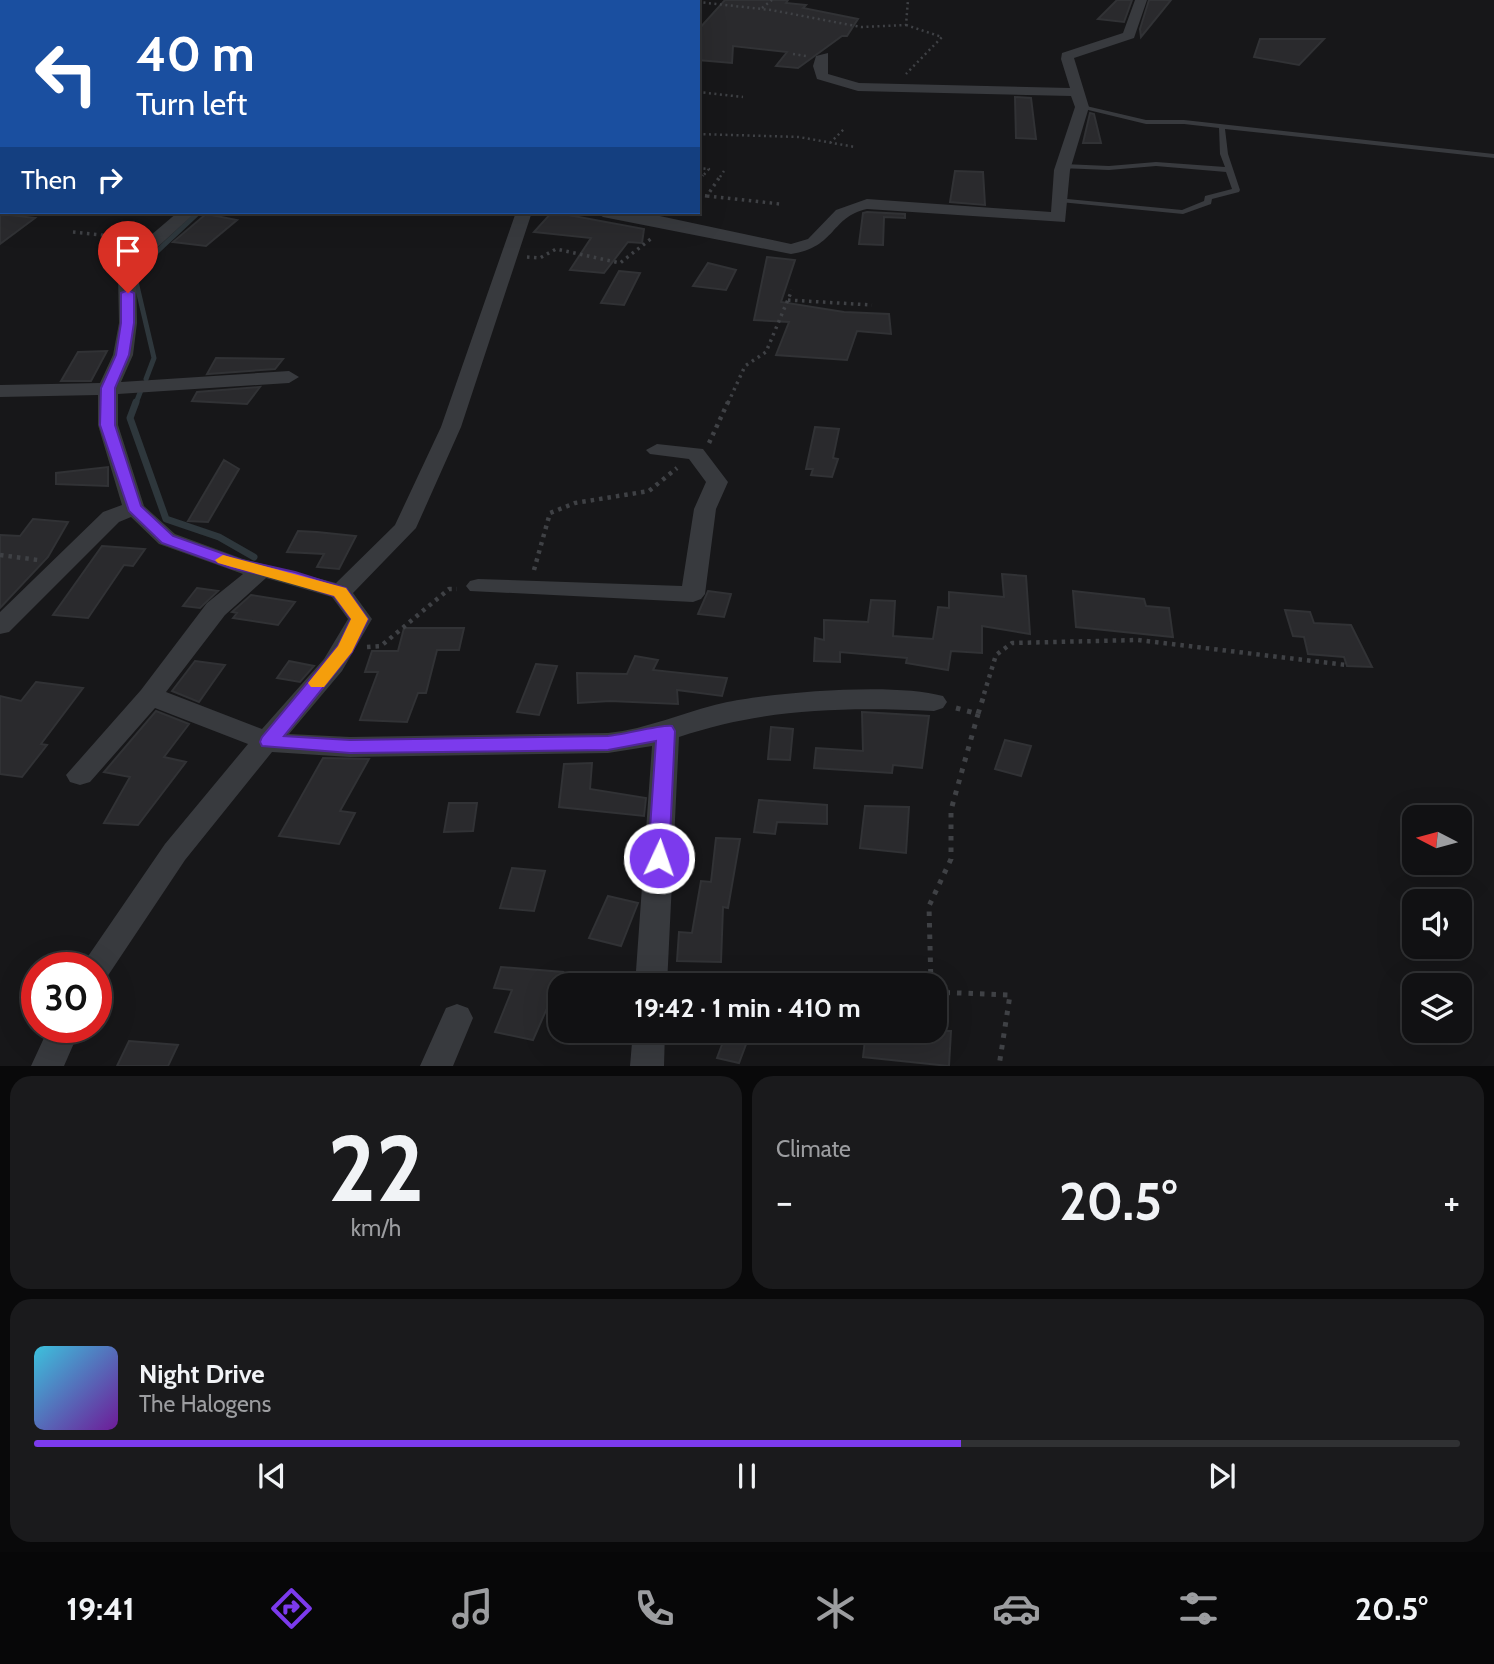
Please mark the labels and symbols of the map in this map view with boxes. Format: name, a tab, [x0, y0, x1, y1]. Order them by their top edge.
pin	[98, 221, 158, 293]
north arrow	[1402, 805, 1472, 875]
position arrow	[622, 821, 696, 895]
speed limit sign: 30	[21, 952, 112, 1043]

